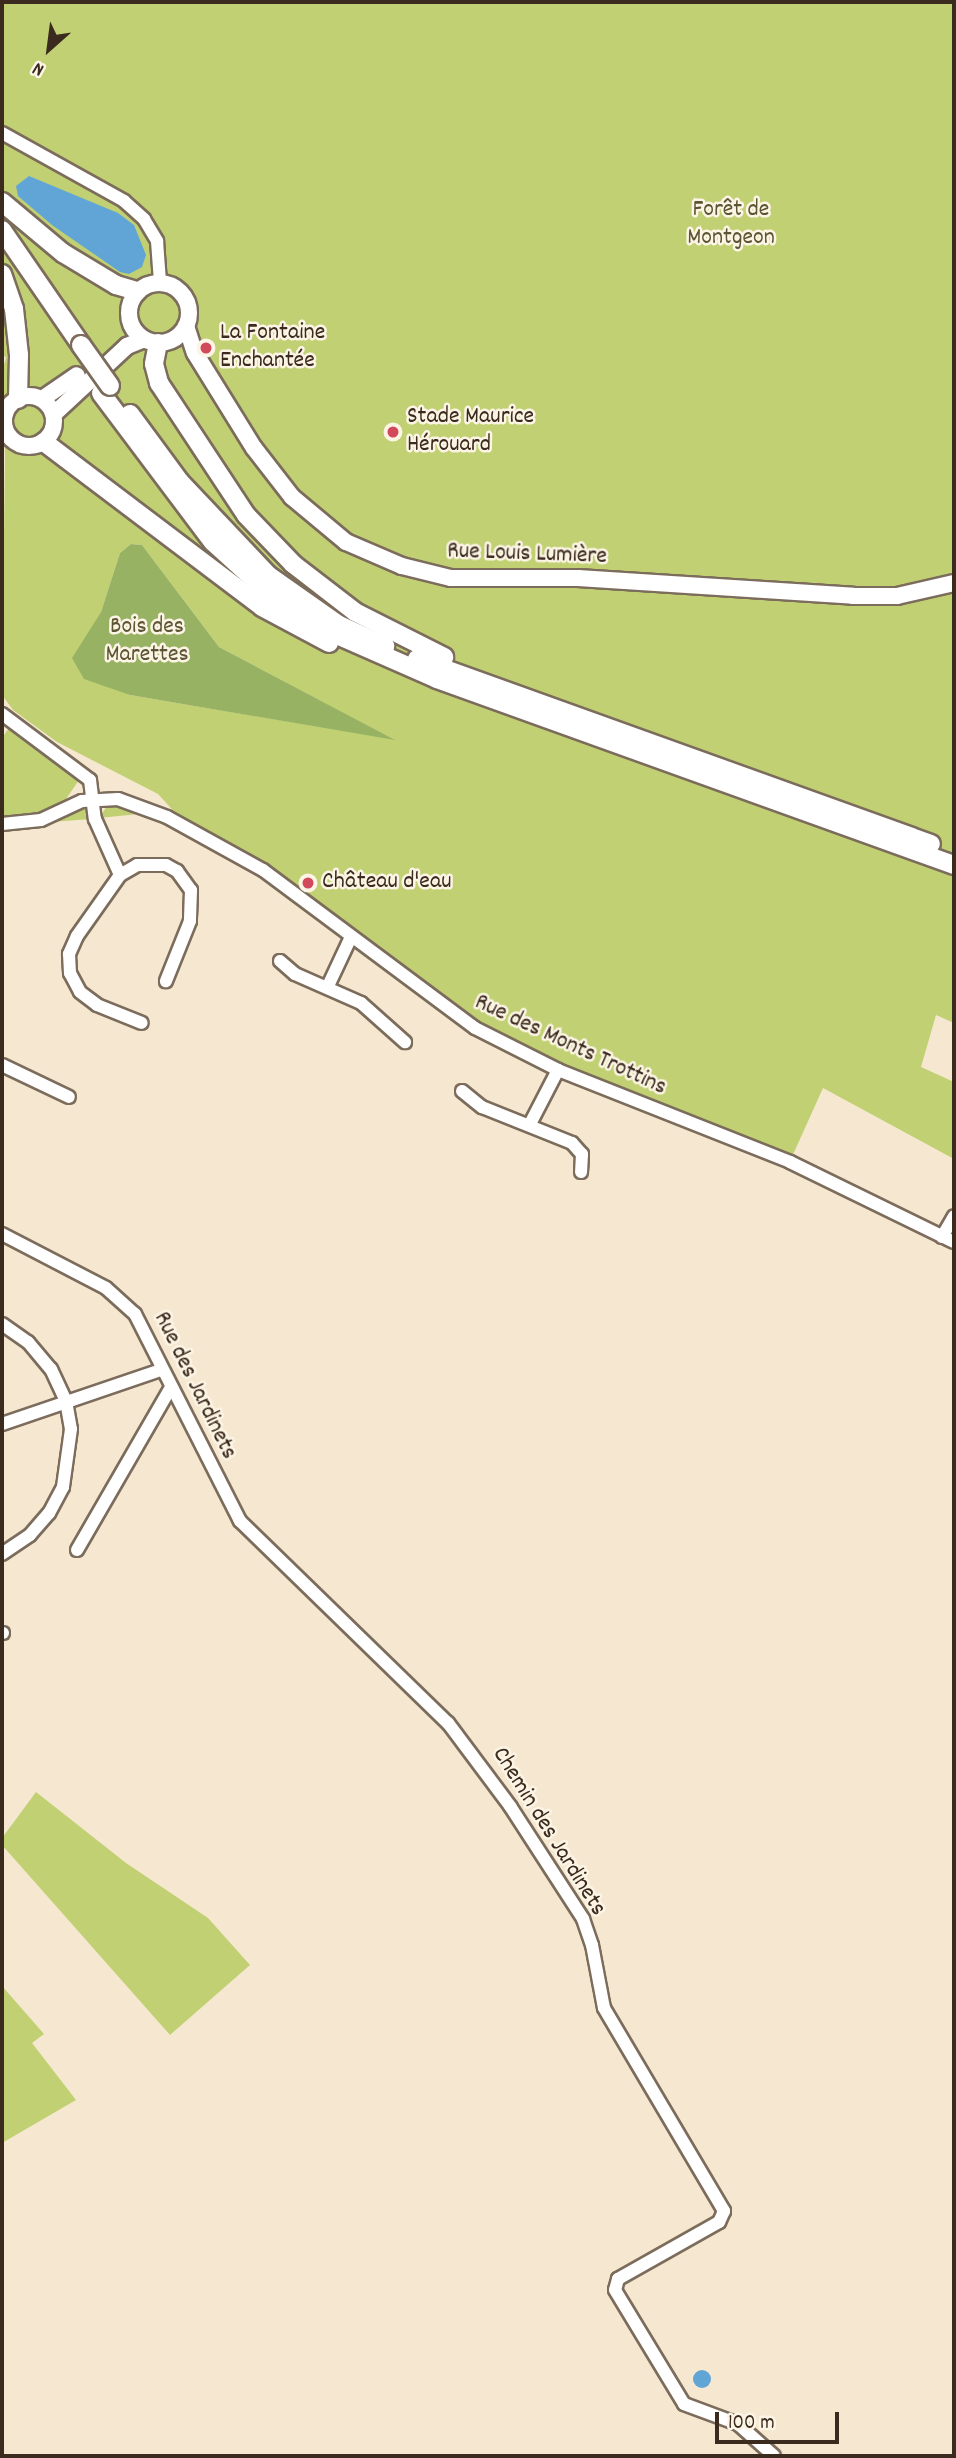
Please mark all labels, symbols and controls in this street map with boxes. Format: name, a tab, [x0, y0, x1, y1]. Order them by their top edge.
north arrow	[14, 14, 84, 84]
text: N	[28, 54, 49, 82]
park label: Forêt de Montgeon	[687, 197, 775, 253]
place label: La Fontaine Enchantée	[220, 320, 325, 376]
marker: La Fontaine Enchantée	[198, 340, 214, 356]
place label: Stade Maurice Hérouard	[407, 404, 534, 460]
marker: Stade Maurice Hérouard	[385, 424, 401, 440]
street label: Rue Louis Lumière	[447, 538, 607, 572]
park label: Bois des Marettes	[105, 614, 189, 670]
place label: Château d'eau	[322, 869, 451, 897]
marker: Château d'eau	[300, 875, 316, 891]
street label: Rue des Monts Trottins	[470, 989, 670, 1103]
street label: Rue des Jardinets	[146, 1307, 242, 1465]
street label: Chemin des Jardinets	[485, 1742, 611, 1922]
scale bar	[718, 2398, 842, 2442]
text: 100 m	[728, 2409, 775, 2439]

